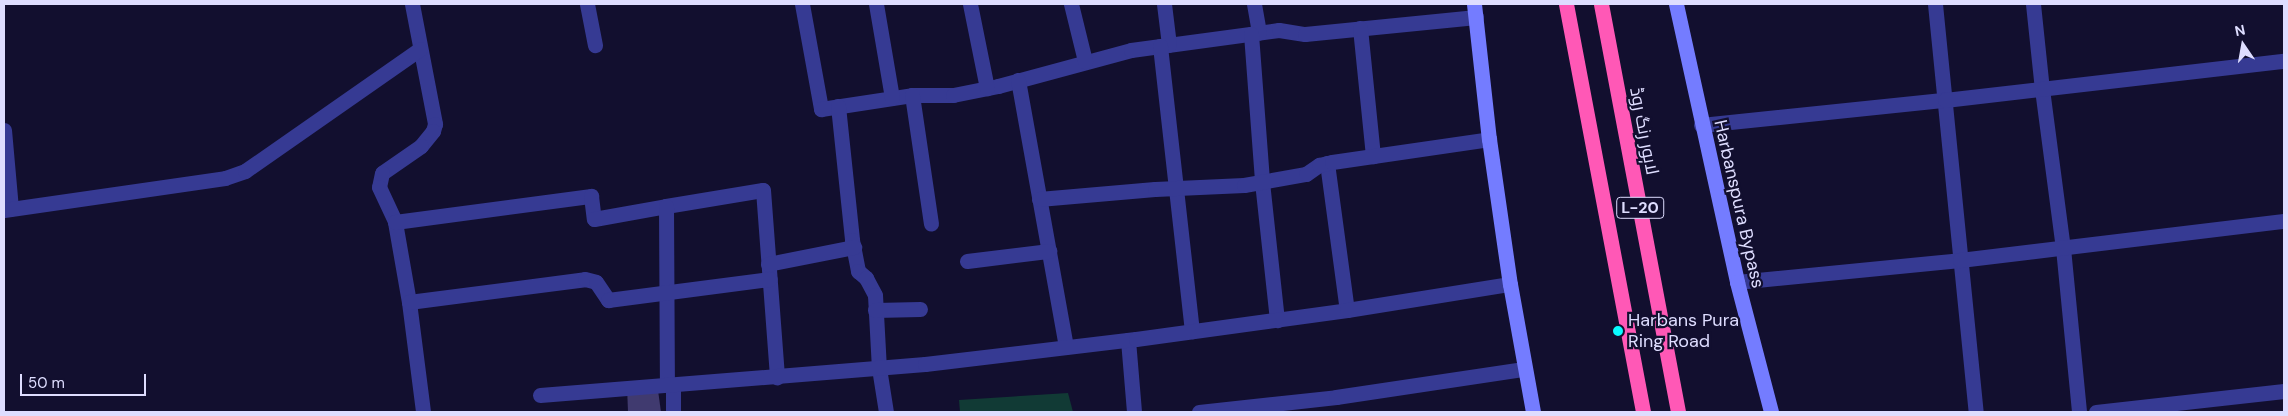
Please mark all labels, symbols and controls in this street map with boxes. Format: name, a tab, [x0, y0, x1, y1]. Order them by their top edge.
north arrow	[2218, 20, 2268, 70]
text: N	[2233, 20, 2247, 40]
street label: لاہور رنگ روڈ	[1625, 85, 1663, 177]
street label: Harbanspura Bypass	[1709, 118, 1769, 290]
road number: L-20	[1615, 194, 1665, 222]
place label: Harbans Pura Ring Road	[1628, 310, 1739, 352]
marker: Harbans Pura Ring Road	[1612, 325, 1624, 337]
scale bar	[22, 364, 149, 396]
text: 50 m	[28, 373, 65, 393]

